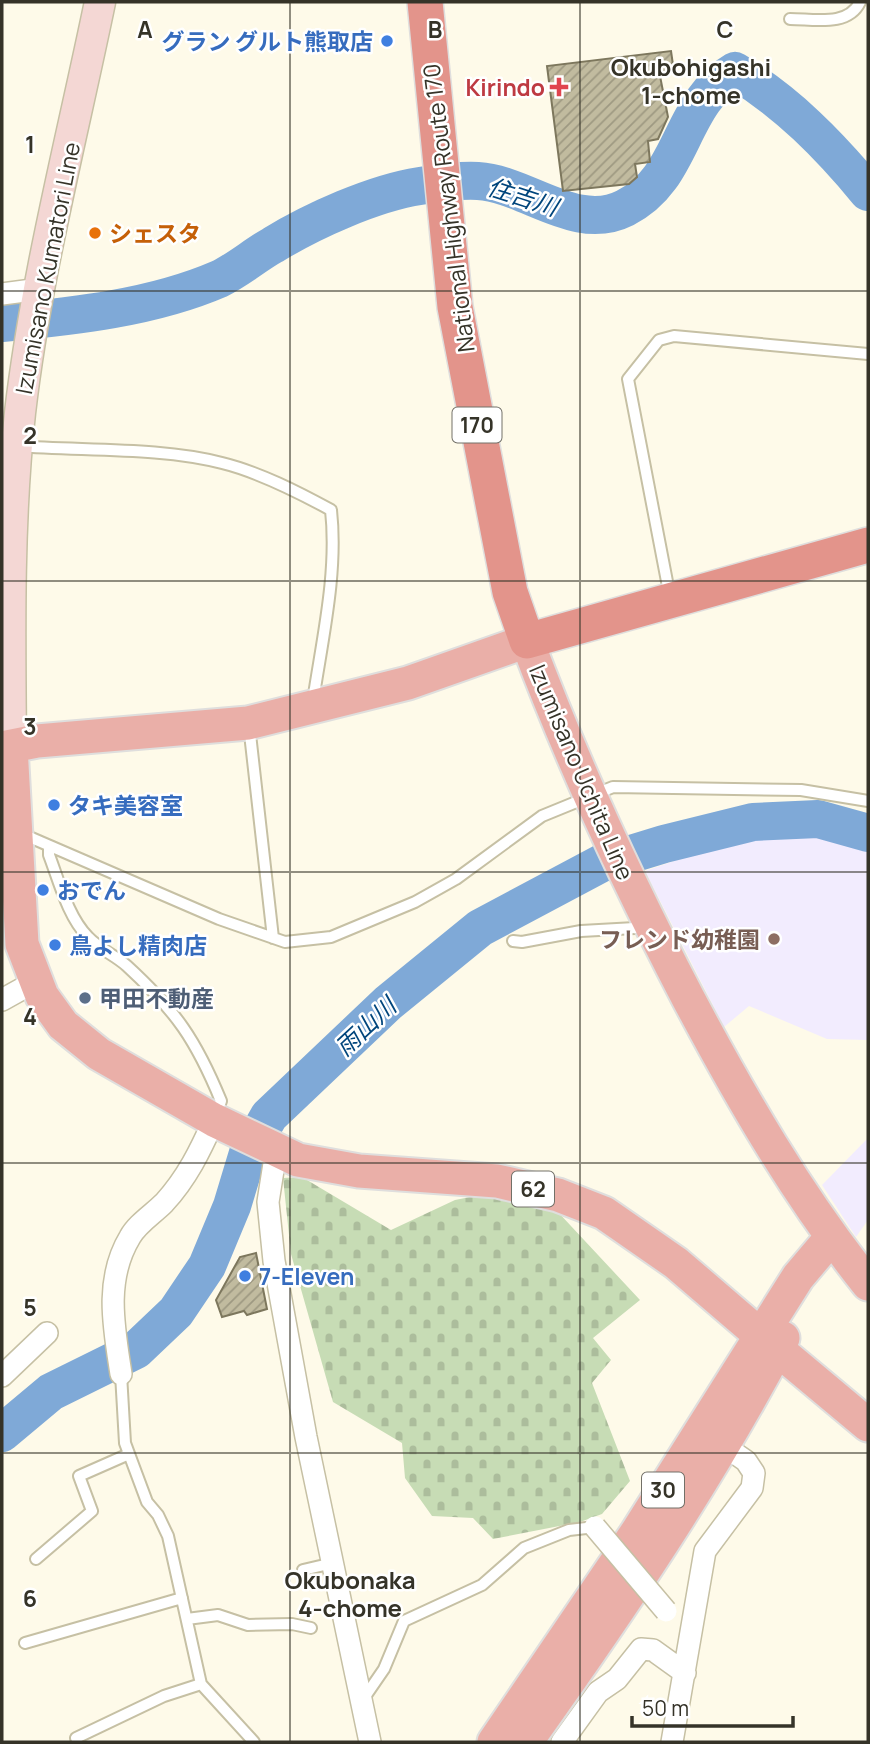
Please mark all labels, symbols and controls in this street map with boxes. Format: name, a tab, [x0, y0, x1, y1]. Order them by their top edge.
text: A	[137, 13, 153, 45]
text: B	[428, 13, 442, 45]
text: C	[717, 13, 734, 45]
place label: グラン グルト熊取店	[161, 25, 373, 57]
marker: グラン グルト熊取店	[379, 33, 395, 49]
district label: Okubohigashi 1-chome	[611, 50, 771, 111]
street label: National Highway Route 170	[414, 62, 482, 354]
place label: Kirindo	[465, 71, 545, 103]
marker: Kirindo	[551, 79, 567, 95]
text: 1	[25, 128, 35, 160]
street label: Izumisano Kumatori Line	[7, 139, 87, 397]
water label: 住吉川	[484, 169, 565, 224]
place label: シェスタ	[109, 217, 201, 249]
marker: シェスタ	[87, 225, 103, 241]
road number: 170	[452, 408, 502, 442]
text: 2	[23, 419, 37, 451]
street label: Izumisano Uchita Line	[522, 659, 642, 885]
text: 3	[23, 710, 37, 742]
place label: タキ美容室	[68, 789, 183, 821]
marker: タキ美容室	[46, 797, 62, 813]
place label: おでん	[57, 874, 126, 906]
marker: おでん	[35, 882, 51, 898]
place label: フレンド幼稚園	[599, 923, 760, 955]
place label: 鳥よし精肉店	[69, 929, 207, 961]
marker: フレンド幼稚園	[766, 931, 782, 947]
marker: 鳥よし精肉店	[47, 937, 63, 953]
place label: 甲田不動産	[99, 982, 214, 1014]
water label: 雨山川	[327, 987, 405, 1063]
marker: 甲田不動産	[77, 990, 93, 1006]
text: 4	[23, 1000, 37, 1032]
road number: 62	[512, 1172, 554, 1206]
place label: 7-Eleven	[259, 1260, 354, 1292]
marker: 7-Eleven	[237, 1268, 253, 1284]
text: 5	[23, 1291, 37, 1323]
road number: 30	[642, 1472, 684, 1508]
district label: Okubonaka 4-chome	[284, 1563, 416, 1624]
text: 6	[23, 1582, 37, 1614]
scale bar	[632, 1684, 793, 1728]
text: 50 m	[642, 1694, 689, 1722]

